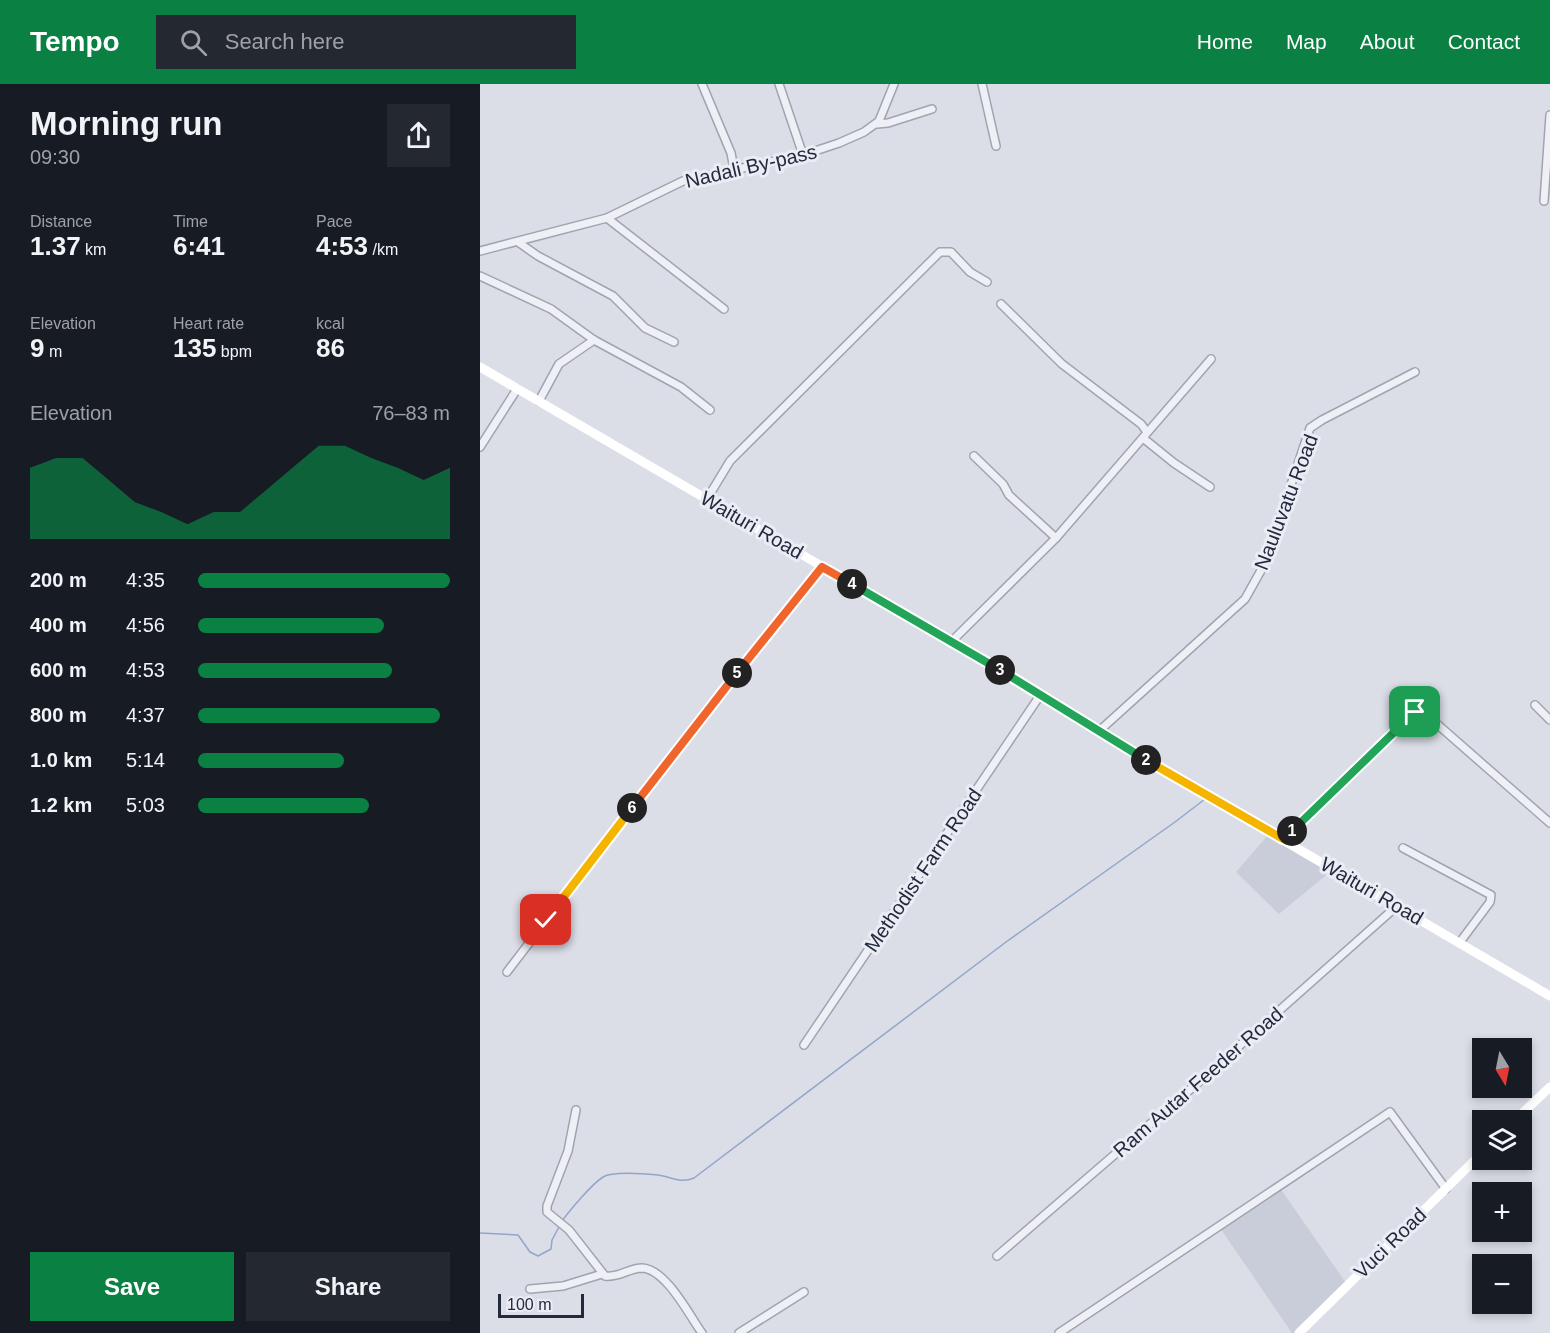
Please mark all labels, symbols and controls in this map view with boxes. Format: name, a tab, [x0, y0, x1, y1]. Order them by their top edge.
search box	[156, 15, 576, 69]
text: Tempo	[30, 26, 120, 57]
icon: search	[177, 26, 210, 59]
text: Search here	[225, 29, 345, 54]
text: Home	[1197, 30, 1253, 53]
text: Map	[1286, 30, 1327, 53]
text: About	[1360, 30, 1415, 53]
text: Contact	[1448, 30, 1520, 53]
button: share	[387, 104, 450, 167]
text: Morning run	[30, 105, 222, 142]
street label: Nadali By-pass	[683, 140, 819, 192]
text: 09:30	[30, 146, 80, 168]
text: Distance	[30, 213, 92, 230]
text: Time	[173, 213, 208, 230]
text: Pace	[316, 213, 352, 230]
text: 1.37	[30, 231, 81, 261]
text: 6:41	[173, 231, 225, 261]
text: 4:53	[316, 231, 368, 261]
text: km	[81, 241, 106, 258]
text: /km	[368, 241, 398, 258]
text: Elevation	[30, 315, 96, 332]
text: Heart rate	[173, 315, 244, 332]
text: kcal	[316, 315, 344, 332]
text: 9	[30, 333, 44, 363]
text: 135	[173, 333, 216, 363]
text: 86	[316, 333, 345, 363]
text: m	[44, 343, 62, 360]
text: bpm	[216, 343, 252, 360]
text: Elevation	[30, 402, 112, 424]
text: 76–83 m	[372, 402, 450, 424]
street label: Nauluvatu Road	[1250, 431, 1322, 573]
street label: Waituri Road	[697, 487, 807, 563]
text: 200 m	[30, 569, 87, 591]
text: 4:35	[126, 569, 165, 591]
pin: 4	[837, 569, 867, 599]
text: 4	[848, 575, 856, 592]
text: 400 m	[30, 614, 87, 636]
text: 4:56	[126, 614, 165, 636]
pin: 3	[985, 655, 1015, 685]
pin: 5	[722, 658, 752, 688]
text: 600 m	[30, 659, 87, 681]
text: 4:53	[126, 659, 165, 681]
text: 3	[996, 661, 1004, 678]
text: 5	[733, 664, 741, 681]
pin	[1389, 686, 1440, 737]
icon: arrive	[1398, 695, 1431, 728]
text: 800 m	[30, 704, 87, 726]
text: 4:37	[126, 704, 165, 726]
pin: 2	[1131, 745, 1161, 775]
text: 1.0 km	[30, 749, 92, 771]
text: 5:14	[126, 749, 165, 771]
text: 2	[1142, 751, 1150, 768]
street label: Methodist Farm Road	[860, 784, 986, 956]
pin: 6	[617, 793, 647, 823]
text: 1.2 km	[30, 794, 92, 816]
text: 5:03	[126, 794, 165, 816]
text: 6	[628, 799, 636, 816]
pin: 1	[1277, 816, 1307, 846]
text: 1	[1288, 822, 1296, 839]
street label: Waituri Road	[1317, 853, 1427, 929]
pin	[520, 894, 571, 945]
icon: check	[529, 903, 562, 936]
street label: Ram Autar Feeder Road	[1109, 1003, 1287, 1161]
north arrow	[1472, 1038, 1532, 1098]
map controls	[1472, 1038, 1532, 1314]
button: layers	[1472, 1110, 1532, 1170]
button: +	[1472, 1182, 1532, 1242]
street label: Vuci Road	[1349, 1203, 1431, 1283]
button: Save	[30, 1252, 234, 1321]
button: Share	[246, 1252, 450, 1321]
button: −	[1472, 1254, 1532, 1314]
scale bar	[498, 1291, 584, 1318]
text: 100 m	[507, 1296, 551, 1313]

